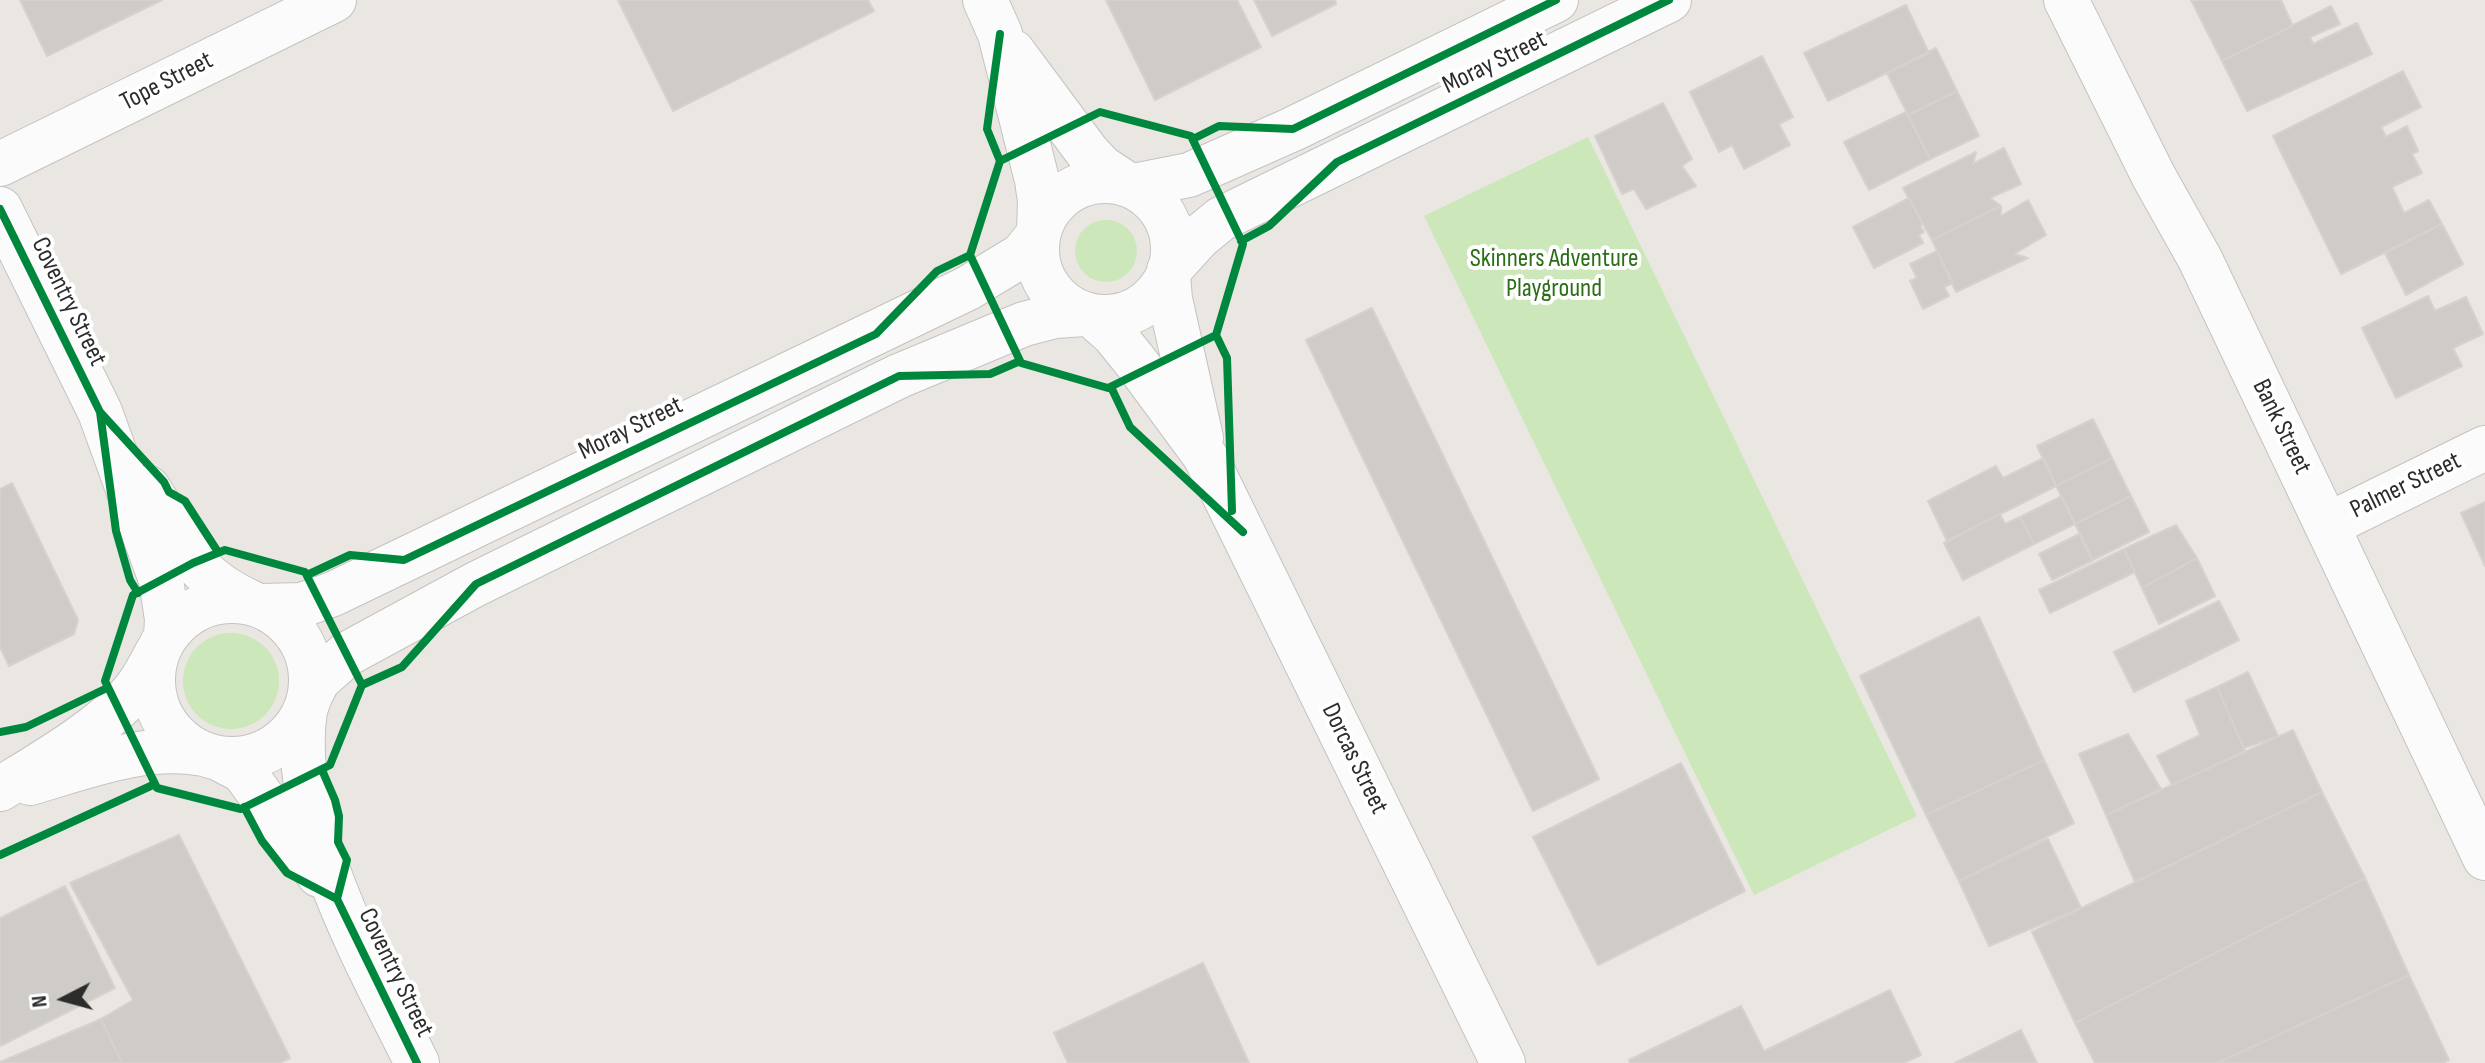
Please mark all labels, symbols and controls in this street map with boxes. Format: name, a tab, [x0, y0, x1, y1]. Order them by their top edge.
street label: Moray Street	[1438, 24, 1552, 102]
street label: Tope Street	[115, 45, 219, 119]
street label: Coventry Street	[23, 233, 113, 371]
park label: Skinners Adventure Playground	[1470, 243, 1638, 304]
street label: Bank Street	[2245, 374, 2317, 480]
street label: Moray Street	[574, 390, 688, 468]
street label: Palmer Street	[2346, 446, 2466, 526]
street label: Dorcas Street	[1314, 699, 1394, 819]
street label: Coventry Street	[350, 904, 440, 1042]
north arrow	[24, 959, 104, 1039]
text: N	[26, 994, 54, 1009]

